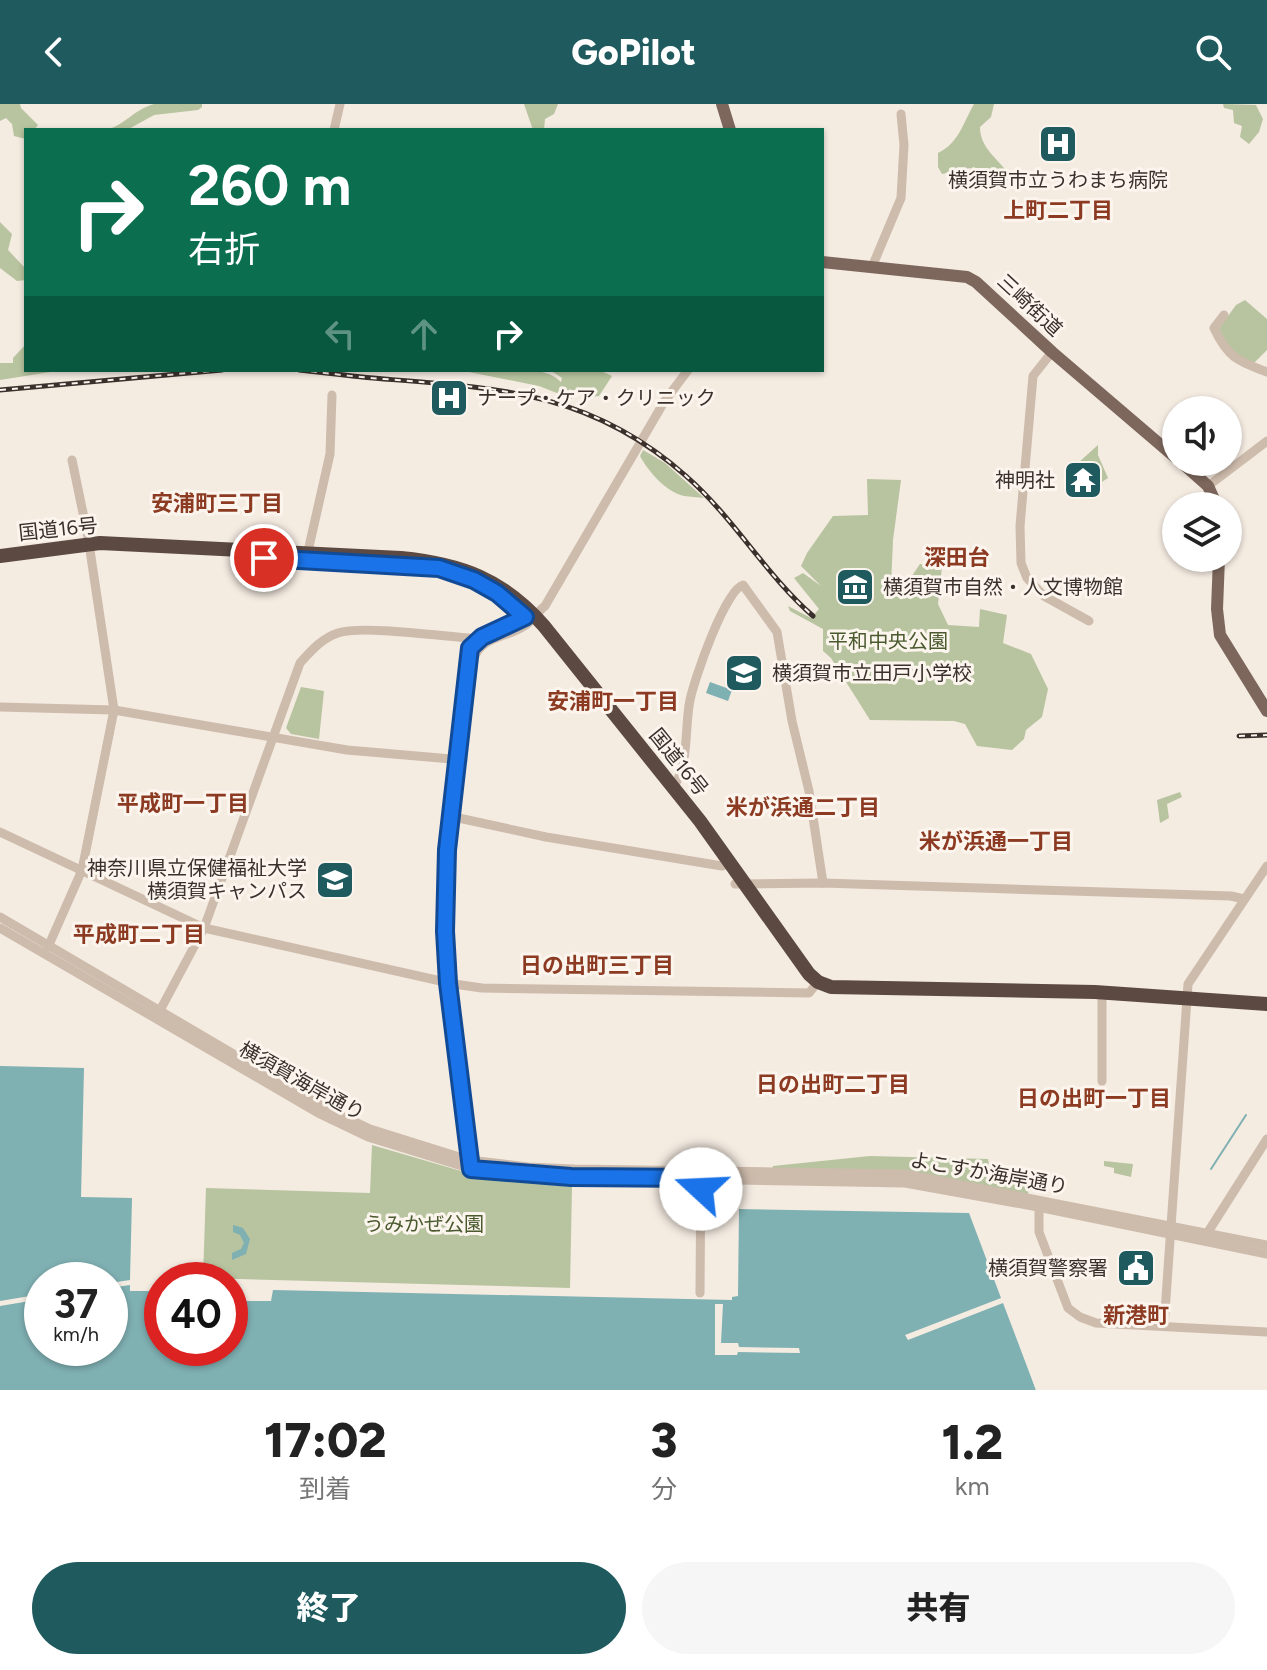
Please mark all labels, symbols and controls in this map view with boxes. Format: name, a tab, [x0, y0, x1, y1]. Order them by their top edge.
icon: back	[32, 30, 76, 74]
icon: search	[1191, 30, 1235, 74]
text: GoPilot	[571, 31, 696, 74]
hospital icon: 横須賀市立うわまち病院	[1037, 123, 1079, 165]
text: 260 m	[188, 152, 351, 219]
icon: right	[56, 160, 160, 264]
place label: 横須賀市立うわまち病院	[948, 168, 1168, 192]
district label: 上町二丁目	[1003, 197, 1113, 224]
text: 右折	[188, 228, 260, 271]
street label: 三崎街道	[993, 269, 1067, 341]
icon: left	[318, 312, 362, 356]
icon: ahead	[402, 312, 446, 356]
icon: right	[486, 312, 530, 356]
hospital icon: ナープ・ケア・クリニック	[428, 377, 470, 419]
place label: ナープ・ケア・クリニック	[477, 386, 716, 410]
map controls	[1162, 396, 1242, 572]
button: sound	[1162, 396, 1242, 476]
temple icon: 神明社	[1062, 459, 1104, 501]
place label: 神明社	[995, 468, 1055, 492]
district label: 安浦町三丁目	[151, 490, 283, 517]
button: layers	[1162, 492, 1242, 572]
street label: 国道16号	[17, 513, 99, 545]
pin	[230, 524, 298, 592]
icon: arrive	[242, 536, 286, 580]
district label: 深田台	[924, 544, 990, 571]
museum icon: 横須賀市自然・人文博物館	[834, 566, 876, 608]
place label: 横須賀市自然・人文博物館	[883, 575, 1123, 599]
park label: 平和中央公園	[828, 629, 948, 653]
school or university icon: 横須賀市立田戸小学校	[723, 652, 765, 694]
place label: 横須賀市立田戸小学校	[772, 661, 972, 685]
district label: 安浦町一丁目	[547, 688, 679, 715]
street label: 国道16号	[645, 724, 713, 800]
district label: 平成町一丁目	[117, 790, 249, 817]
district label: 米が浜通二丁目	[726, 794, 880, 821]
district label: 米が浜通一丁目	[919, 828, 1073, 855]
place label: 神奈川県立保健福祉大学 横須賀キャンパス	[87, 856, 307, 903]
school or university icon: 神奈川県立保健福祉大学 横須賀キャンパス	[314, 859, 356, 901]
district label: 平成町二丁目	[73, 921, 205, 948]
district label: 日の出町三丁目	[520, 952, 674, 979]
street label: 横須賀海岸通り	[235, 1037, 369, 1125]
district label: 日の出町二丁目	[756, 1071, 910, 1098]
district label: 日の出町一丁目	[1017, 1085, 1171, 1112]
position arrow	[659, 1147, 743, 1231]
street label: よこすか海岸通り	[908, 1147, 1070, 1199]
park label: うみかぜ公園	[364, 1212, 484, 1236]
public building icon: 横須賀警察署	[1115, 1247, 1157, 1289]
place label: 横須賀警察署	[988, 1256, 1108, 1280]
speed limit sign: 40	[144, 1262, 248, 1366]
text: 37	[54, 1280, 98, 1328]
district label: 新港町	[1103, 1302, 1169, 1329]
text: km/h	[53, 1322, 99, 1346]
text: 17:02	[264, 1411, 387, 1469]
text: 3	[651, 1411, 678, 1469]
text: 1.2	[941, 1413, 1003, 1471]
text: km	[955, 1470, 990, 1502]
text: 到着	[299, 1473, 351, 1505]
text: 分	[651, 1473, 677, 1505]
button: 終了	[32, 1562, 626, 1654]
button: 共有	[642, 1562, 1235, 1654]

